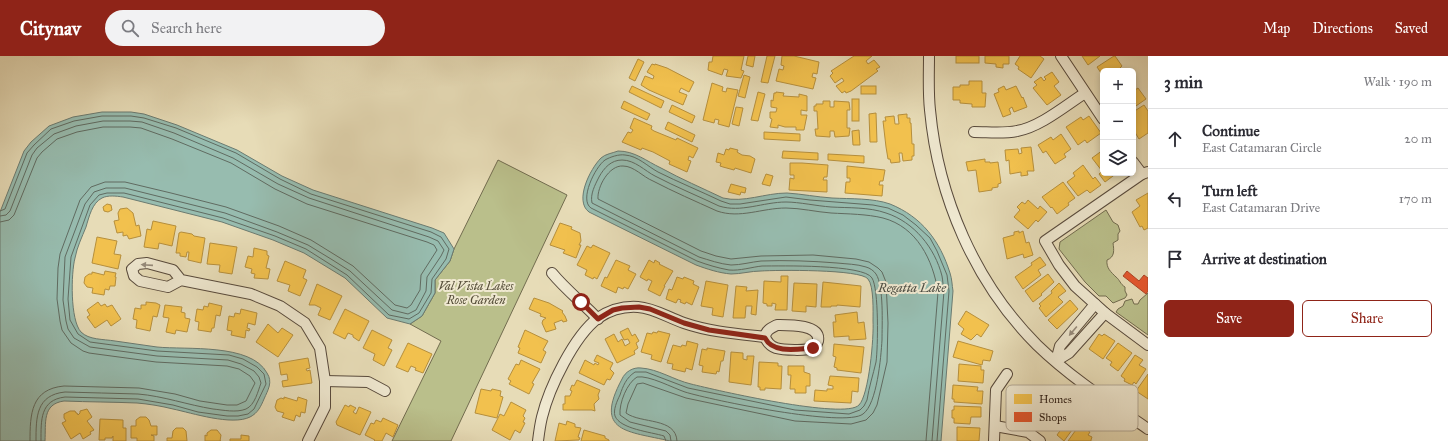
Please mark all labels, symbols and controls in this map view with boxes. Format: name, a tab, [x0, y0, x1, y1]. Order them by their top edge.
search box	[105, 10, 385, 46]
text: Citynav	[20, 17, 81, 40]
icon: search	[119, 17, 141, 39]
text: Search here	[151, 19, 222, 37]
text: Map	[1263, 20, 1290, 37]
text: Directions	[1312, 20, 1373, 37]
text: Saved	[1395, 20, 1428, 37]
map controls	[1100, 68, 1136, 176]
button: +	[1100, 68, 1136, 104]
text: 3 min	[1164, 72, 1203, 93]
text: Walk · 190 m	[1363, 74, 1432, 90]
button: −	[1100, 104, 1136, 140]
text: Continue	[1202, 122, 1260, 140]
icon: ahead	[1164, 128, 1186, 150]
text: 20 m	[1404, 131, 1432, 147]
button: layers	[1100, 140, 1136, 176]
text: East Catamaran Circle	[1202, 140, 1322, 156]
text: Turn left	[1202, 182, 1258, 200]
icon: left	[1164, 188, 1186, 210]
text: 170 m	[1399, 191, 1432, 207]
text: East Catamaran Drive	[1202, 200, 1320, 216]
icon: arrive	[1164, 248, 1186, 270]
text: Arrive at destination	[1202, 250, 1327, 268]
one-way arrow	[141, 261, 153, 268]
park label: Val Vista Lakes Rose Garden	[438, 279, 514, 307]
water label: Regatta Lake	[877, 280, 947, 296]
route start	[572, 293, 590, 311]
button: Save	[1164, 300, 1294, 337]
button: Share	[1302, 300, 1432, 337]
one-way arrow	[1068, 326, 1077, 336]
route end	[804, 339, 822, 357]
legend	[1006, 385, 1138, 431]
text: Homes	[1039, 393, 1072, 406]
text: Shops	[1039, 411, 1067, 424]

